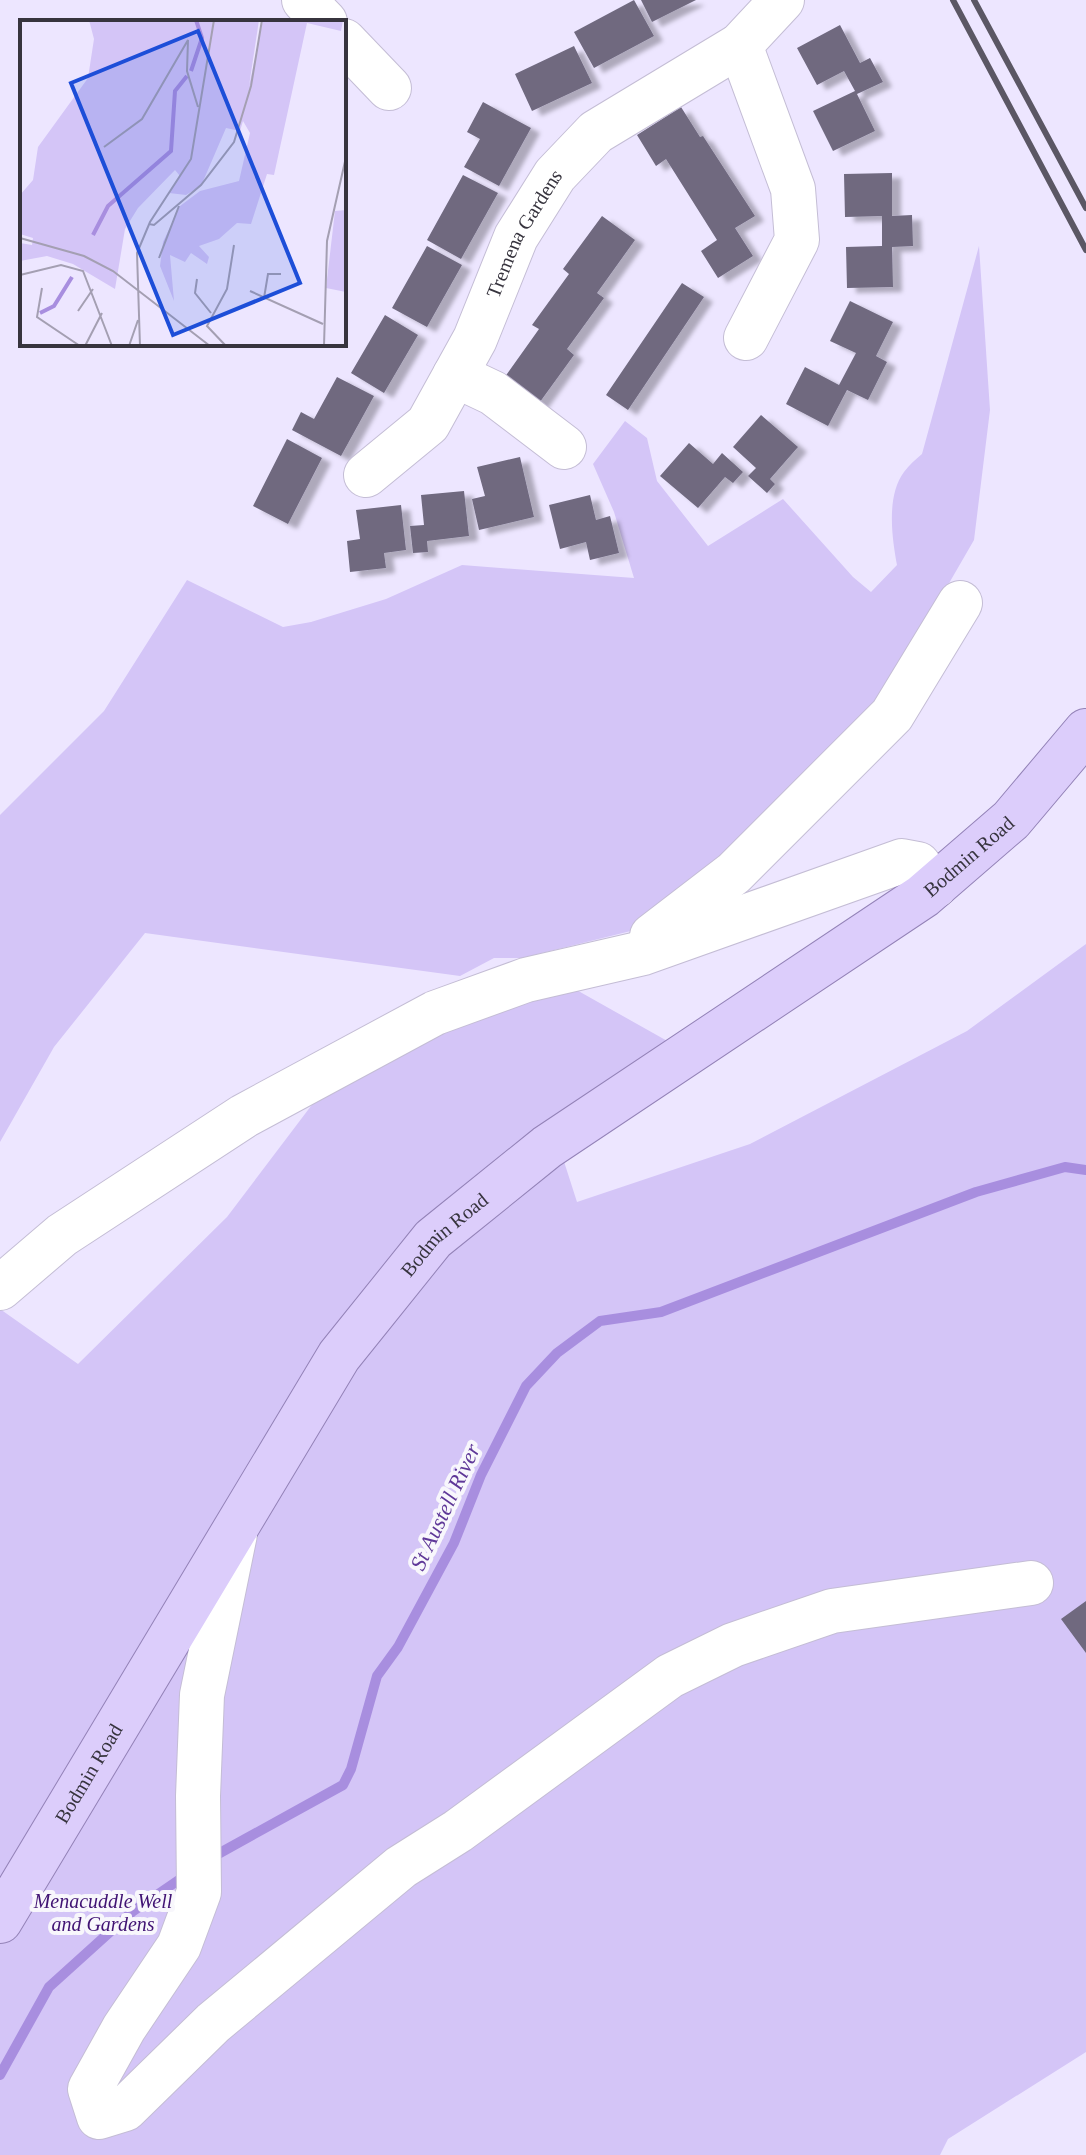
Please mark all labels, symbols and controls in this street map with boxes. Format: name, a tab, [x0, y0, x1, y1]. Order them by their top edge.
inset map	[20, 20, 346, 346]
street label: Tremena Gardens	[482, 164, 566, 301]
street label: Bodmin Road	[919, 812, 1018, 901]
street label: Bodmin Road	[396, 1188, 492, 1281]
water label: St Austell River	[405, 1439, 485, 1574]
street label: Bodmin Road	[50, 1720, 127, 1827]
park label: Menacuddle Well and Gardens	[33, 1890, 173, 1935]

